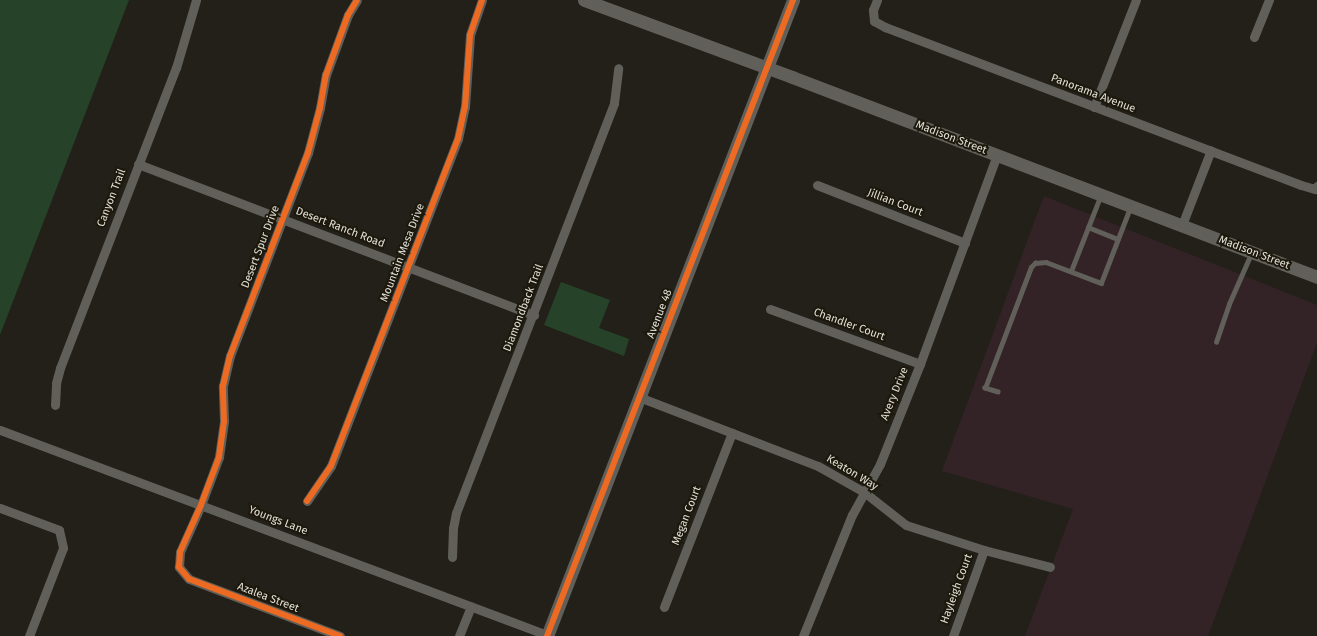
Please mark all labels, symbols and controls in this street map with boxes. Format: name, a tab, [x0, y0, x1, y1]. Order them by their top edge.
street label: Panorama Avenue	[1049, 72, 1137, 116]
street label: Madison Street	[914, 118, 988, 158]
street label: Canyon Trail	[95, 167, 129, 229]
street label: Jillian Court	[865, 186, 925, 220]
street label: Mountain Mesa Drive	[378, 202, 428, 304]
street label: Desert Spur Drive	[239, 204, 283, 290]
street label: Desert Ranch Road	[294, 205, 386, 251]
street label: Madison Street	[1217, 233, 1291, 273]
street label: Diamondback Trail	[501, 262, 547, 354]
street label: Avenue 48	[645, 288, 675, 340]
street label: Chandler Court	[812, 306, 886, 344]
street label: Avery Drive	[878, 366, 912, 422]
street label: Keaton Way	[824, 452, 880, 494]
street label: Megan Court	[670, 485, 704, 547]
street label: Youngs Lane	[247, 504, 309, 538]
street label: Hayleigh Court	[938, 552, 976, 626]
street label: Azalea Street	[235, 580, 301, 616]

